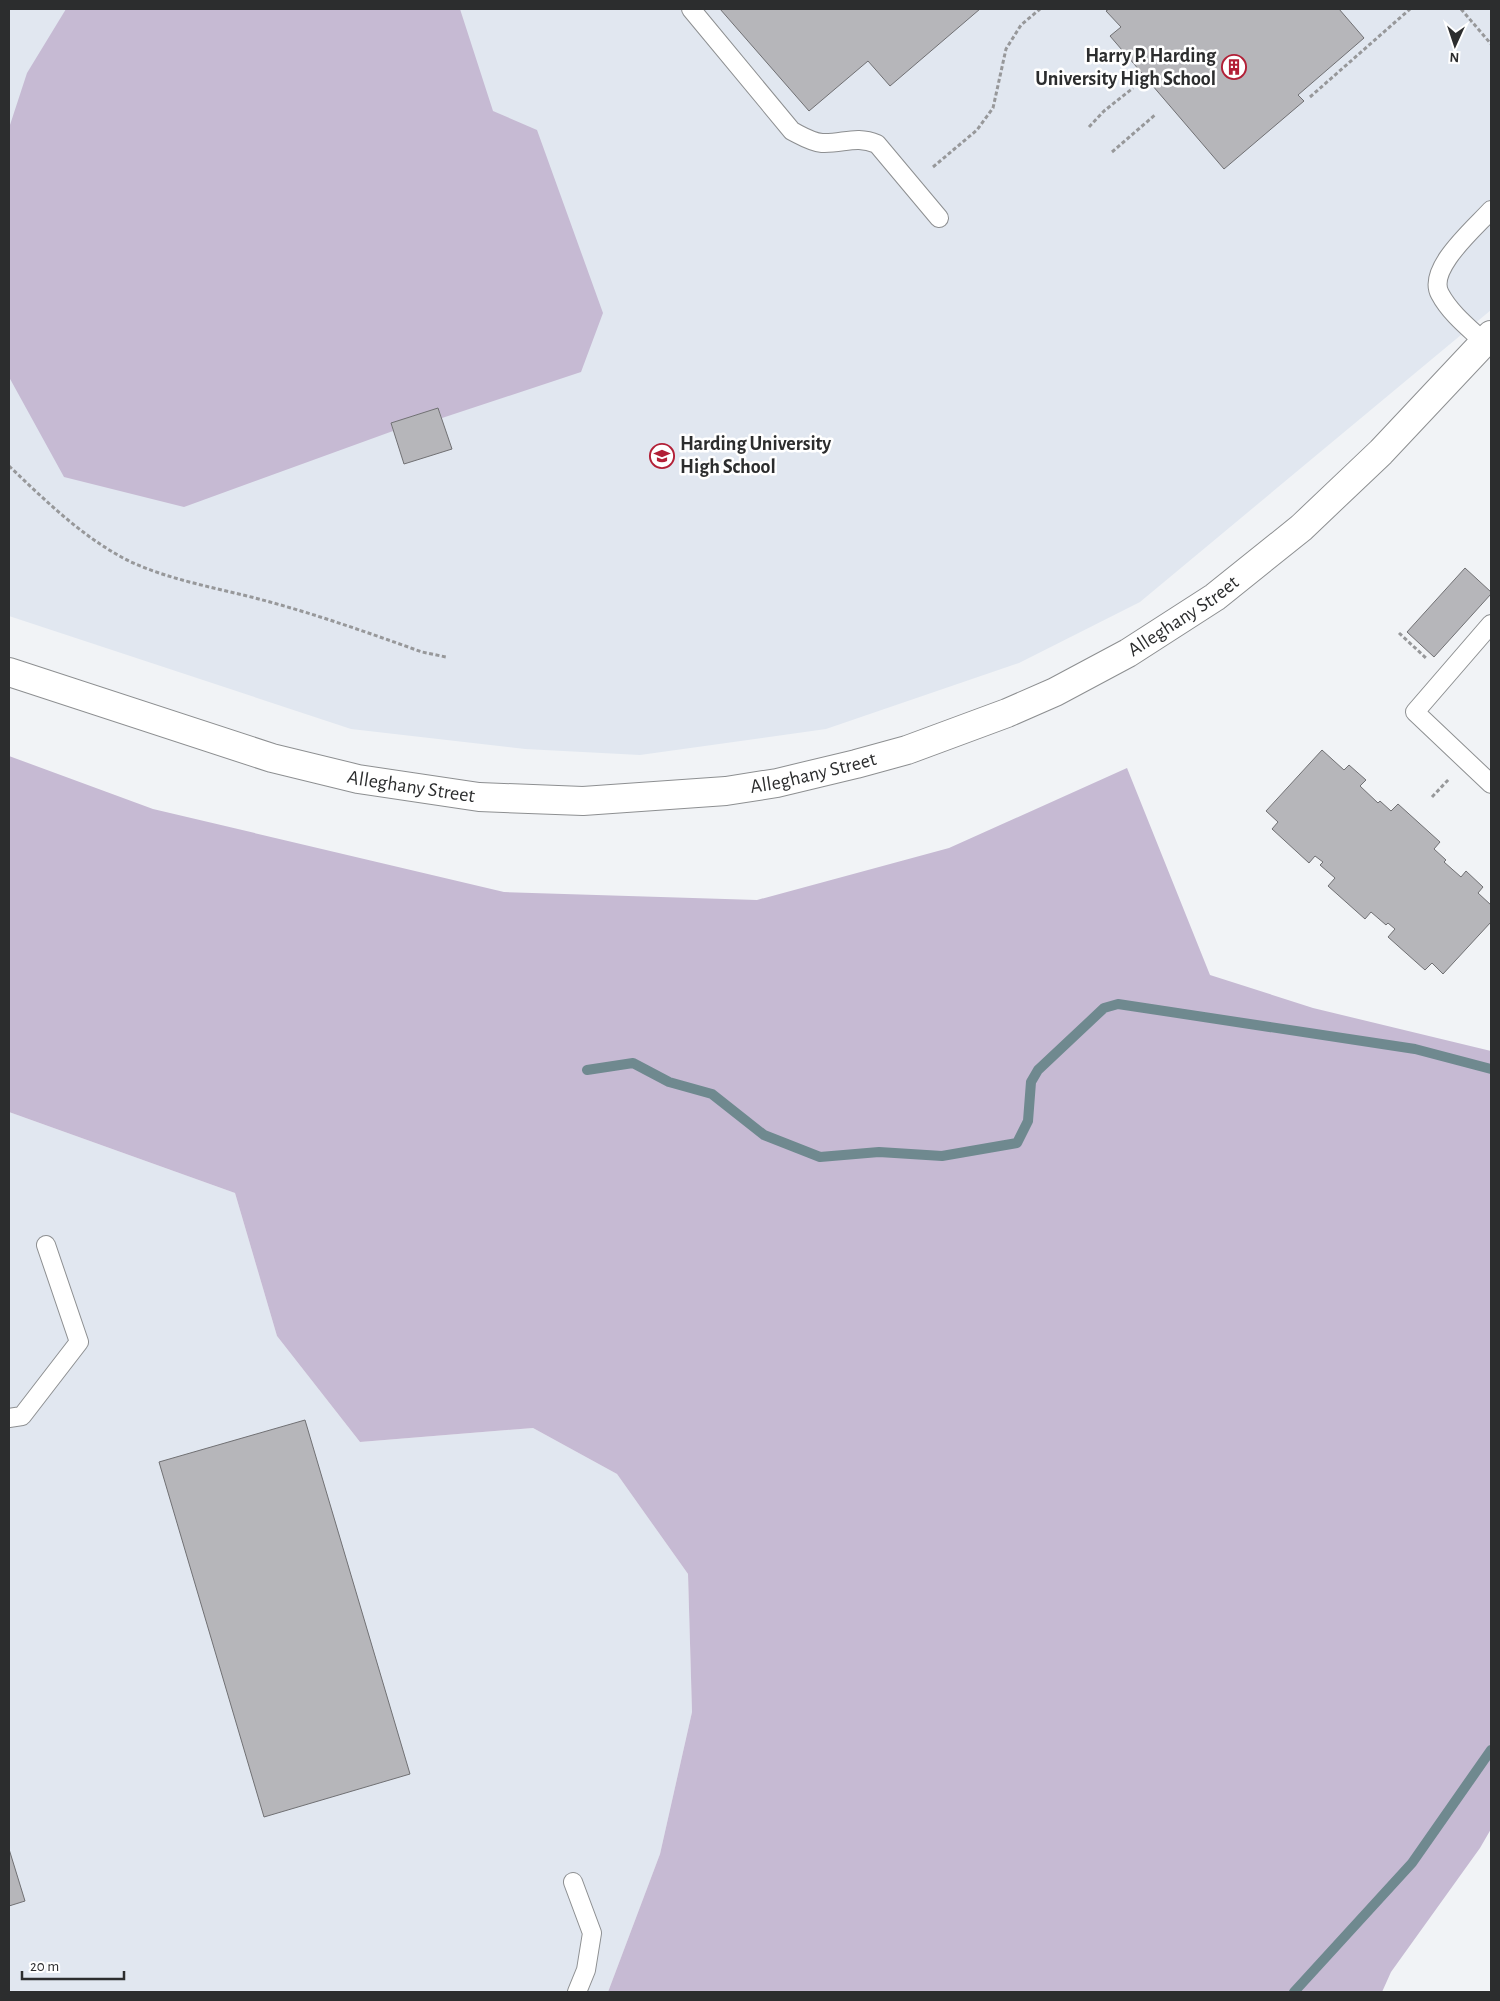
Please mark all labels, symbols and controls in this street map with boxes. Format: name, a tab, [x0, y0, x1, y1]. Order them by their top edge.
north arrow	[1430, 20, 1480, 70]
place label: Harry P. Harding University High School	[1035, 46, 1217, 89]
text: N	[1449, 50, 1460, 64]
building icon: Harry P. Harding University High School	[1221, 54, 1247, 80]
place label: Harding University High School	[680, 434, 831, 477]
school or university icon: Harding University High School	[649, 443, 675, 469]
street label: Alleghany Street	[1124, 572, 1243, 660]
street label: Alleghany Street	[749, 749, 879, 797]
street label: Alleghany Street	[345, 767, 477, 806]
scale bar	[22, 1948, 125, 1980]
text: 20 m	[30, 1959, 59, 1974]

